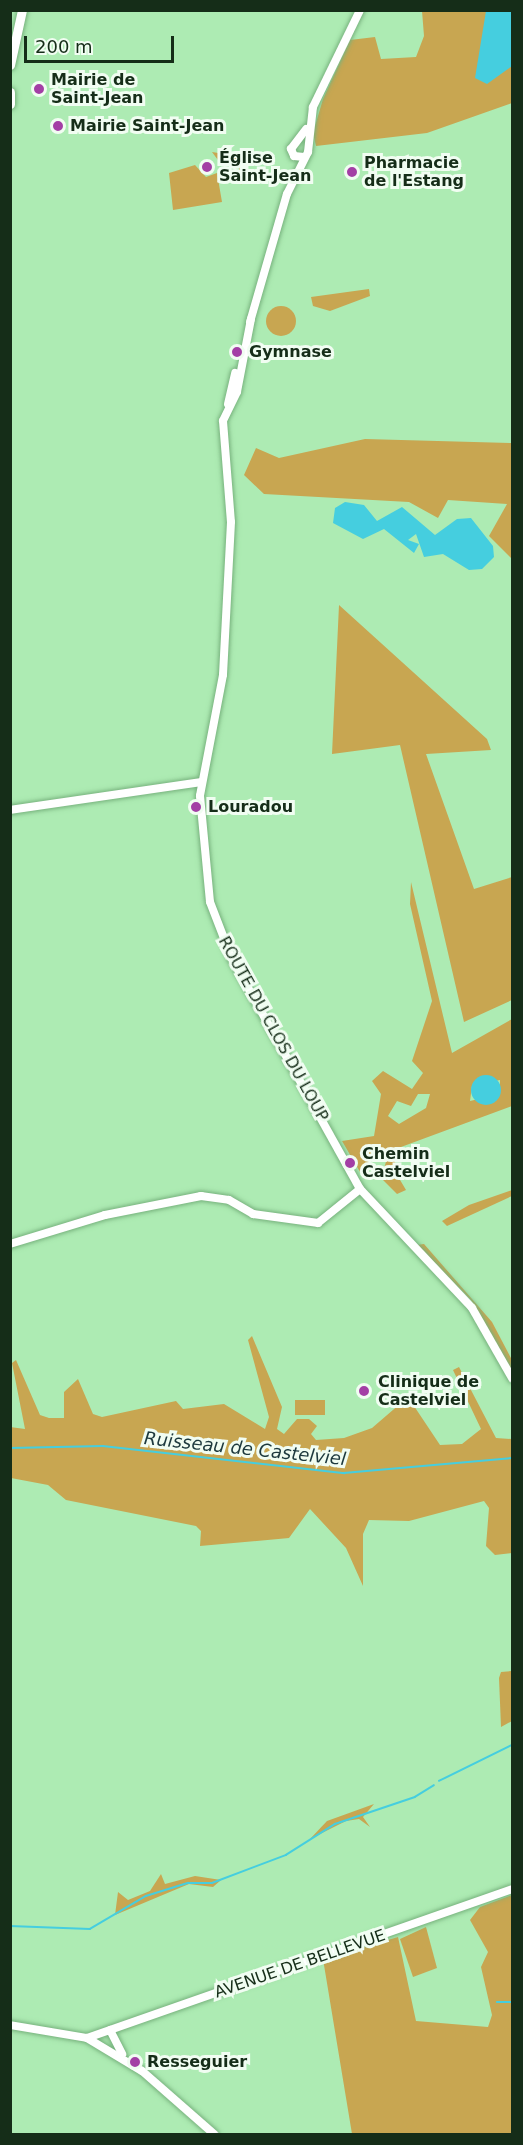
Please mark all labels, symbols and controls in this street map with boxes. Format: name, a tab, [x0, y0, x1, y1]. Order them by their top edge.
scale bar	[27, 24, 177, 62]
text: 200 m	[35, 36, 93, 57]
place label: Mairie de Saint-Jean	[51, 70, 143, 108]
marker: Mairie de Saint-Jean	[32, 82, 46, 96]
place label: Mairie Saint-Jean	[70, 116, 224, 136]
marker: Mairie Saint-Jean	[51, 119, 65, 133]
place label: Église Saint-Jean	[219, 148, 311, 186]
place label: Pharmacie de l'Estang	[364, 153, 464, 191]
marker: Église Saint-Jean	[200, 160, 214, 174]
marker: Pharmacie de l'Estang	[345, 165, 359, 179]
place label: Gymnase	[249, 342, 332, 362]
marker: Gymnase	[230, 345, 244, 359]
place label: Louradou	[208, 797, 293, 817]
marker: Louradou	[189, 800, 203, 814]
street label: ROUTE DU CLOS DU LOUP	[214, 933, 332, 1125]
place label: Chemin Castelviel	[362, 1144, 450, 1182]
marker: Chemin Castelviel	[343, 1156, 357, 1170]
place label: Clinique de Castelviel	[378, 1372, 479, 1410]
marker: Clinique de Castelviel	[355, 1382, 373, 1400]
water label: Ruisseau de Castelviel	[143, 1428, 347, 1470]
street label: AVENUE DE BELLEVUE	[212, 1926, 388, 2002]
place label: Resseguier	[147, 2052, 247, 2072]
marker: Resseguier	[128, 2055, 142, 2069]

